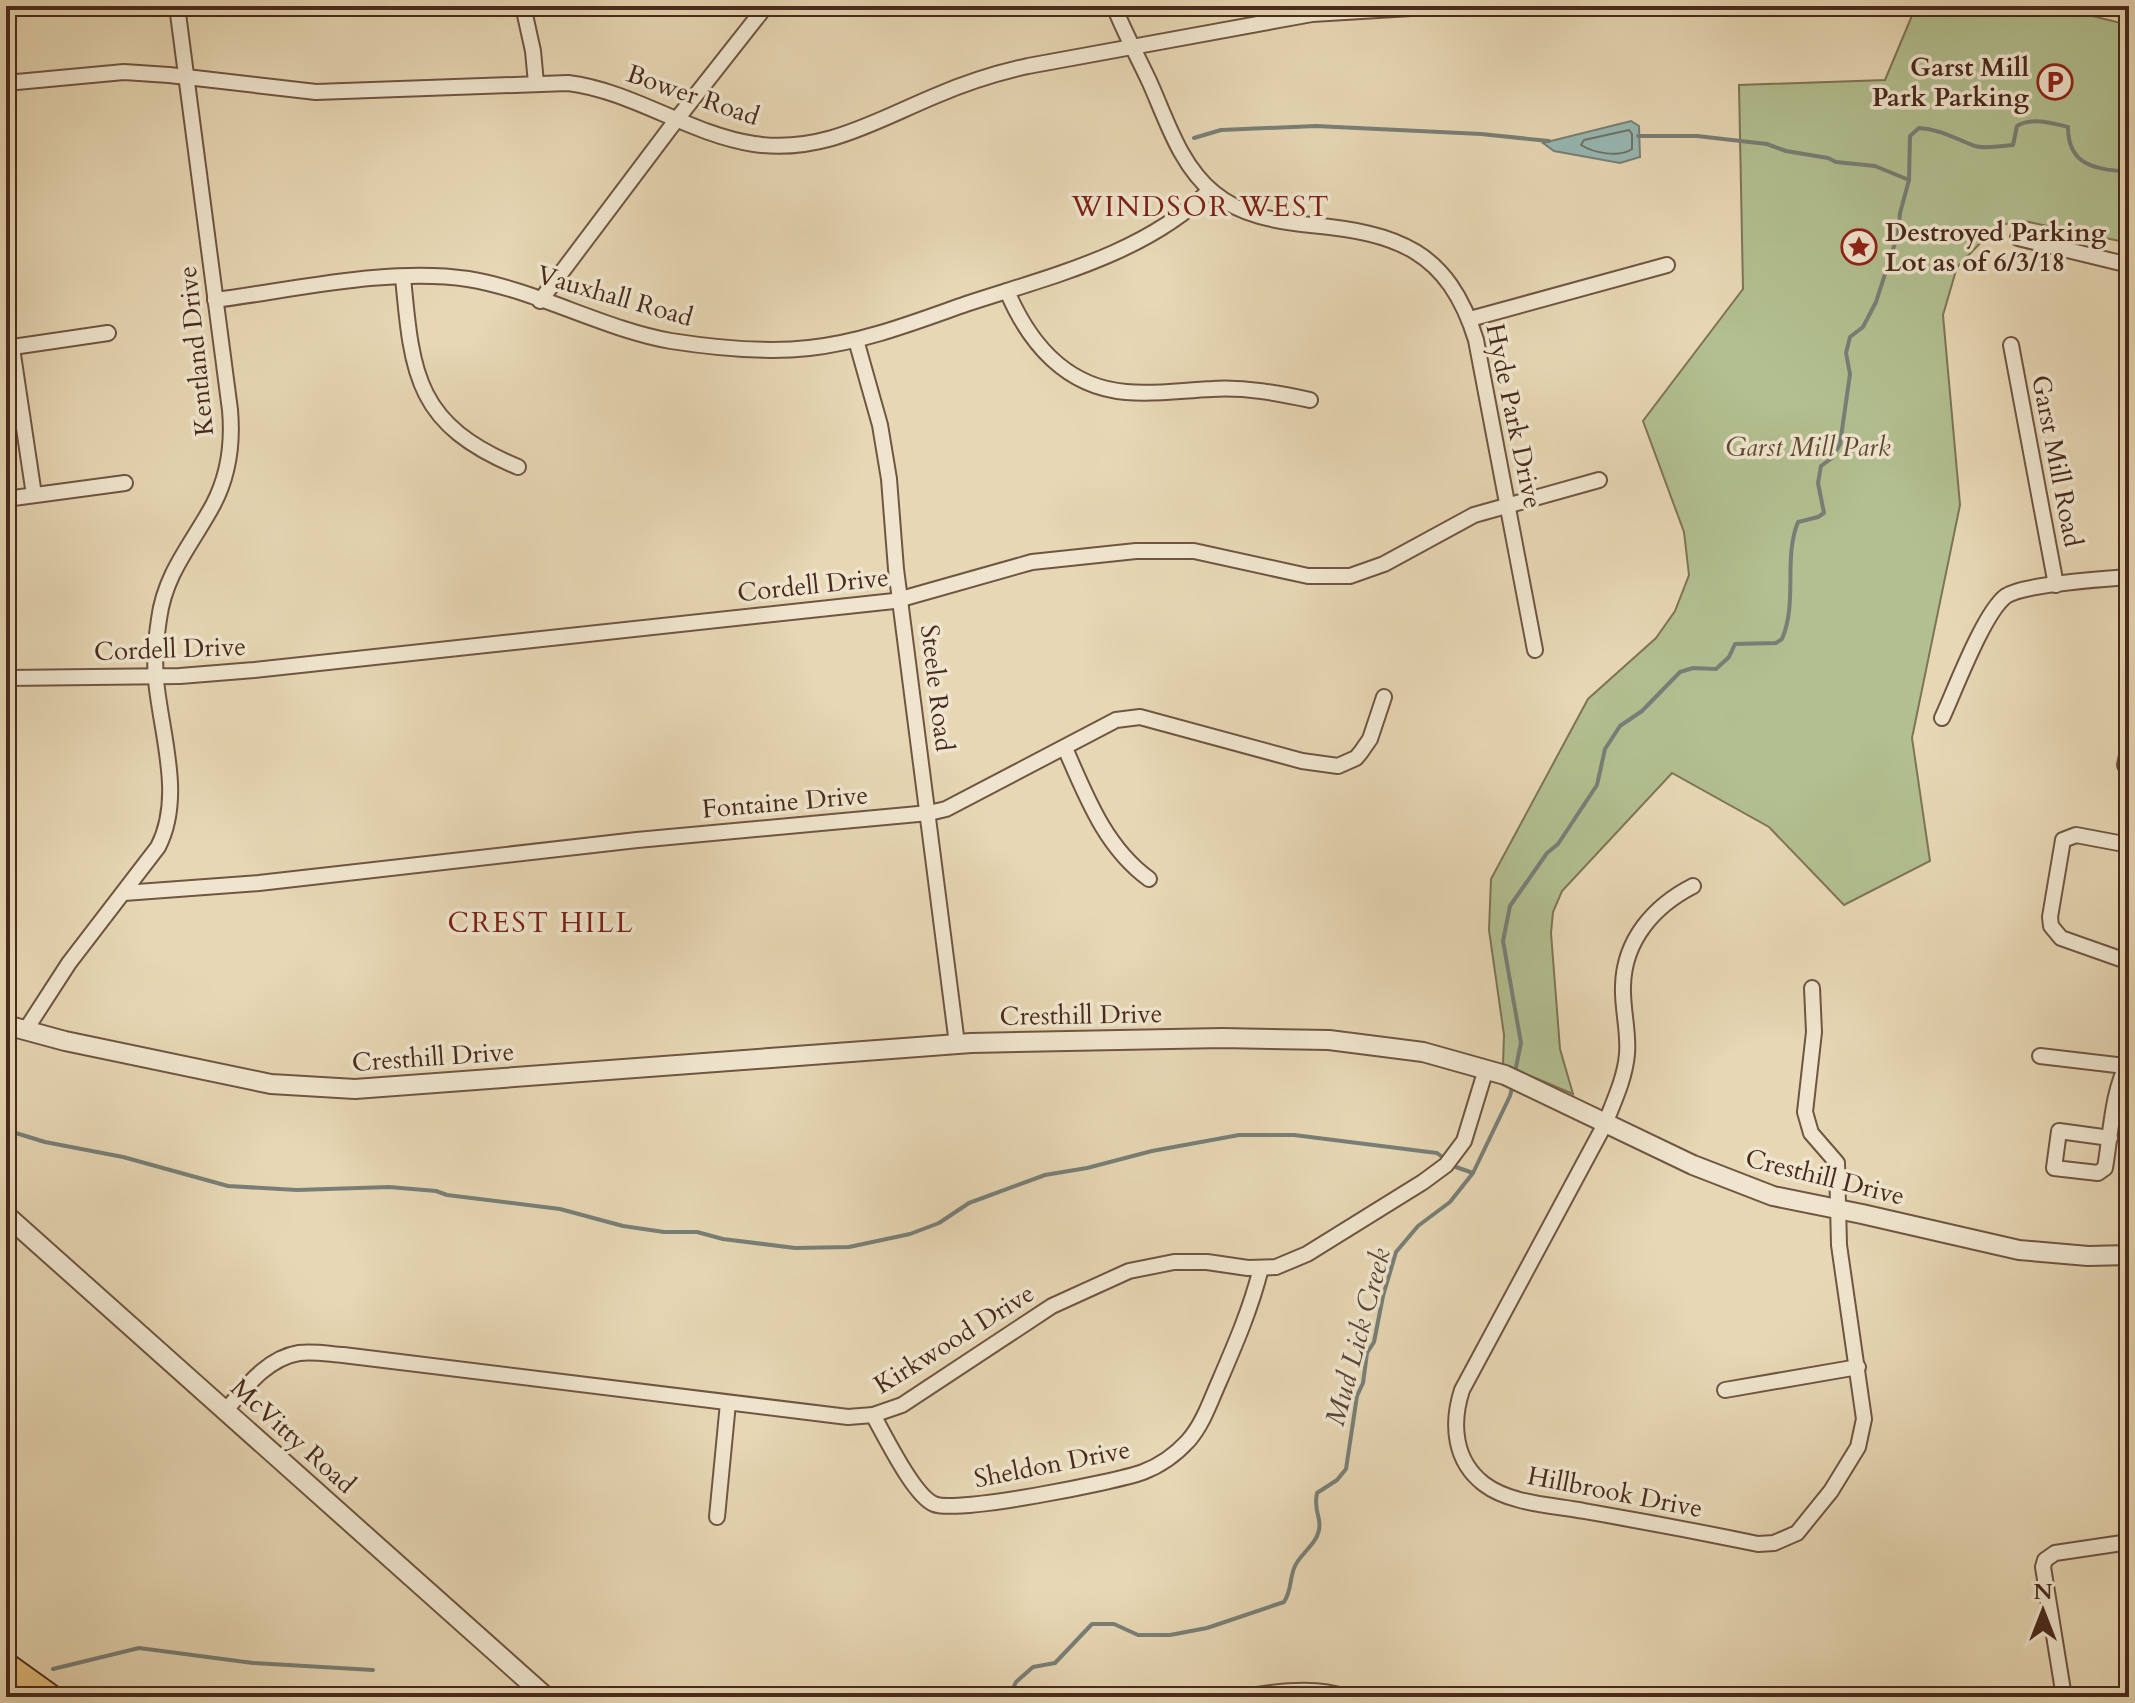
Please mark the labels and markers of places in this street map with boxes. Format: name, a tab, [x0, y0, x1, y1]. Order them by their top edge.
place label: Garst Mill Park Parking	[1872, 50, 2029, 115]
parking icon: Garst Mill Park Parking	[2036, 63, 2074, 101]
place label: Destroyed Parking Lot as of 6/3/18	[1885, 215, 2107, 280]
place icon: Destroyed Parking Lot as of 6/3/18	[1840, 228, 1878, 266]

